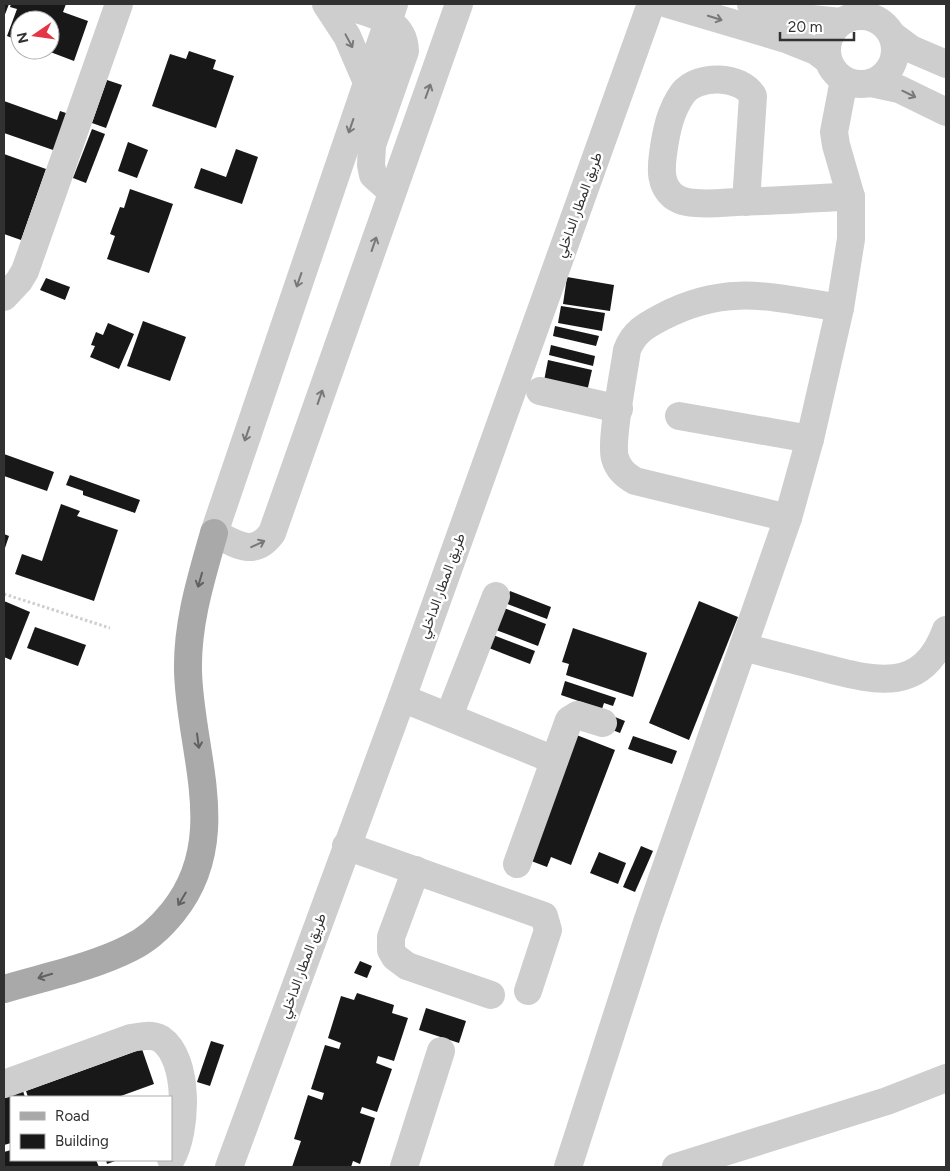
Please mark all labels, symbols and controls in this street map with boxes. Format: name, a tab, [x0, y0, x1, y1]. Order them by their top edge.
north arrow	[10, 10, 60, 60]
scale bar	[780, 10, 854, 42]
one-way arrow	[706, 13, 722, 23]
text: 20 m	[788, 18, 822, 36]
text: N	[13, 31, 32, 45]
one-way arrow	[344, 33, 354, 48]
one-way arrow	[424, 83, 433, 99]
one-way arrow	[901, 90, 916, 100]
one-way arrow	[346, 118, 355, 133]
street label: طريق المطار الداخلي	[552, 150, 609, 261]
one-way arrow	[370, 237, 379, 252]
one-way arrow	[294, 272, 303, 287]
one-way arrow	[316, 390, 325, 405]
one-way arrow	[242, 426, 251, 441]
street label: طريق المطار الداخلي	[415, 531, 472, 642]
one-way arrow	[251, 539, 266, 549]
one-way arrow	[195, 572, 205, 588]
one-way arrow	[193, 733, 203, 749]
one-way arrow	[176, 891, 186, 905]
street label: طريق المطار الداخلي	[276, 911, 333, 1022]
one-way arrow	[38, 972, 54, 982]
legend	[10, 1096, 172, 1161]
text: Road	[55, 1107, 90, 1125]
text: Building	[55, 1132, 109, 1150]

